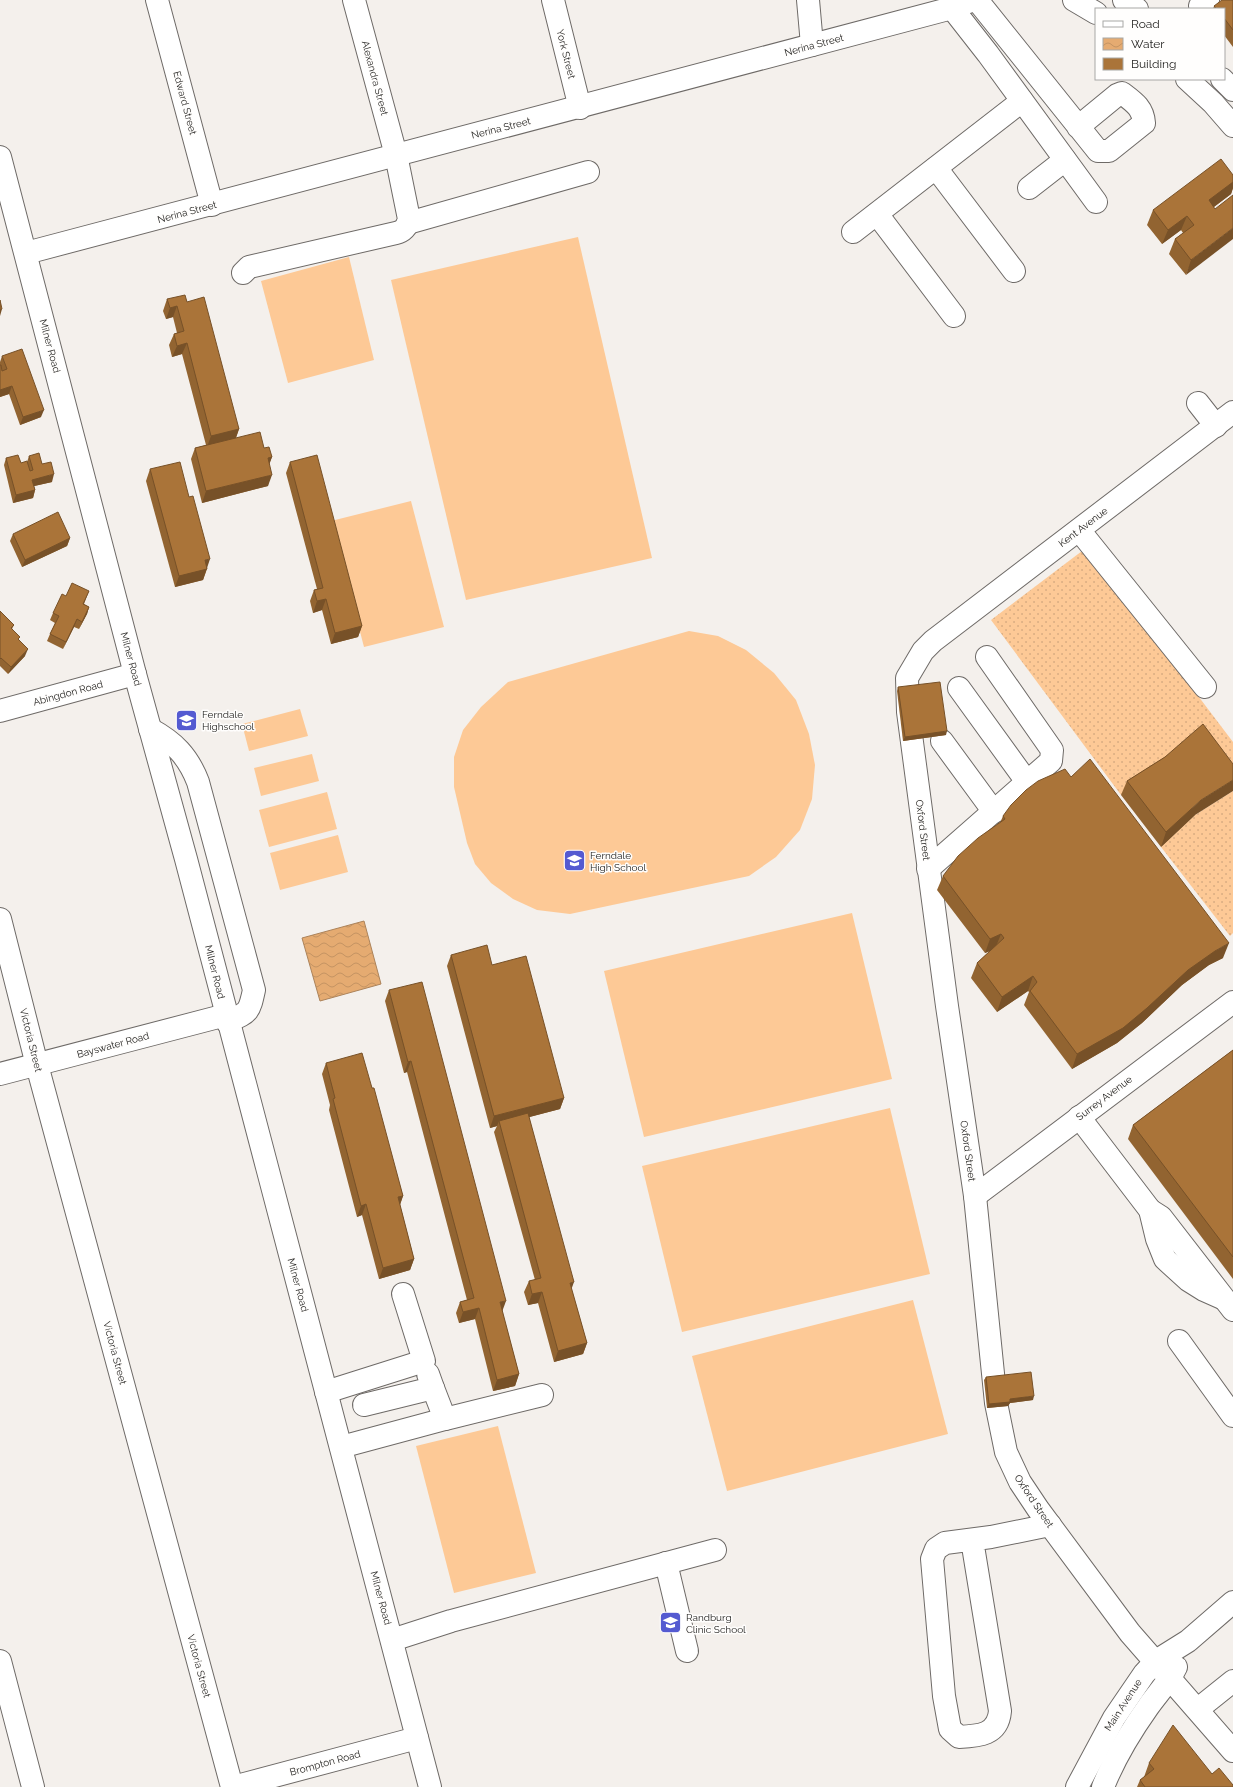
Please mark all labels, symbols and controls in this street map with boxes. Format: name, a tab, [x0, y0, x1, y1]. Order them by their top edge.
legend	[1095, 8, 1225, 80]
text: Road	[1131, 17, 1160, 31]
street label: York Street	[555, 28, 578, 81]
street label: Nerina Street	[783, 32, 845, 58]
text: Water	[1131, 37, 1165, 51]
street label: Alexandra Street	[360, 39, 390, 117]
text: Building	[1131, 57, 1177, 71]
street label: Edward Street	[171, 70, 199, 137]
street label: Nerina Street	[470, 115, 532, 141]
street label: Nerina Street	[156, 199, 218, 225]
street label: Milner Road	[38, 318, 62, 374]
street label: Kent Avenue	[1056, 505, 1110, 549]
street label: Milner Road	[119, 631, 143, 687]
street label: Abingdon Road	[32, 678, 104, 708]
school or university icon: Ferndale Highschool	[173, 707, 199, 733]
place label: Ferndale Highschool	[202, 709, 255, 732]
street label: Oxford Street	[914, 799, 932, 862]
school or university icon: Ferndale High School	[561, 848, 587, 874]
place label: Ferndale High School	[590, 850, 646, 873]
street label: Milner Road	[203, 944, 227, 1000]
street label: Victoria Street	[18, 1007, 44, 1074]
street label: Bayswater Road	[76, 1030, 150, 1060]
street label: Surrey Avenue	[1074, 1073, 1134, 1123]
street label: Oxford Street	[958, 1120, 978, 1183]
street label: Milner Road	[286, 1257, 310, 1313]
street label: Victoria Street	[101, 1320, 129, 1386]
street label: Oxford Street	[1012, 1472, 1056, 1530]
street label: Milner Road	[369, 1570, 393, 1626]
school or university icon: Randburg Clinic School	[657, 1610, 683, 1636]
place label: Randburg Clinic School	[686, 1612, 746, 1635]
street label: Victoria Street	[185, 1633, 213, 1699]
street label: Main Avenue	[1102, 1677, 1144, 1733]
street label: Brompton Road	[288, 1748, 362, 1778]

